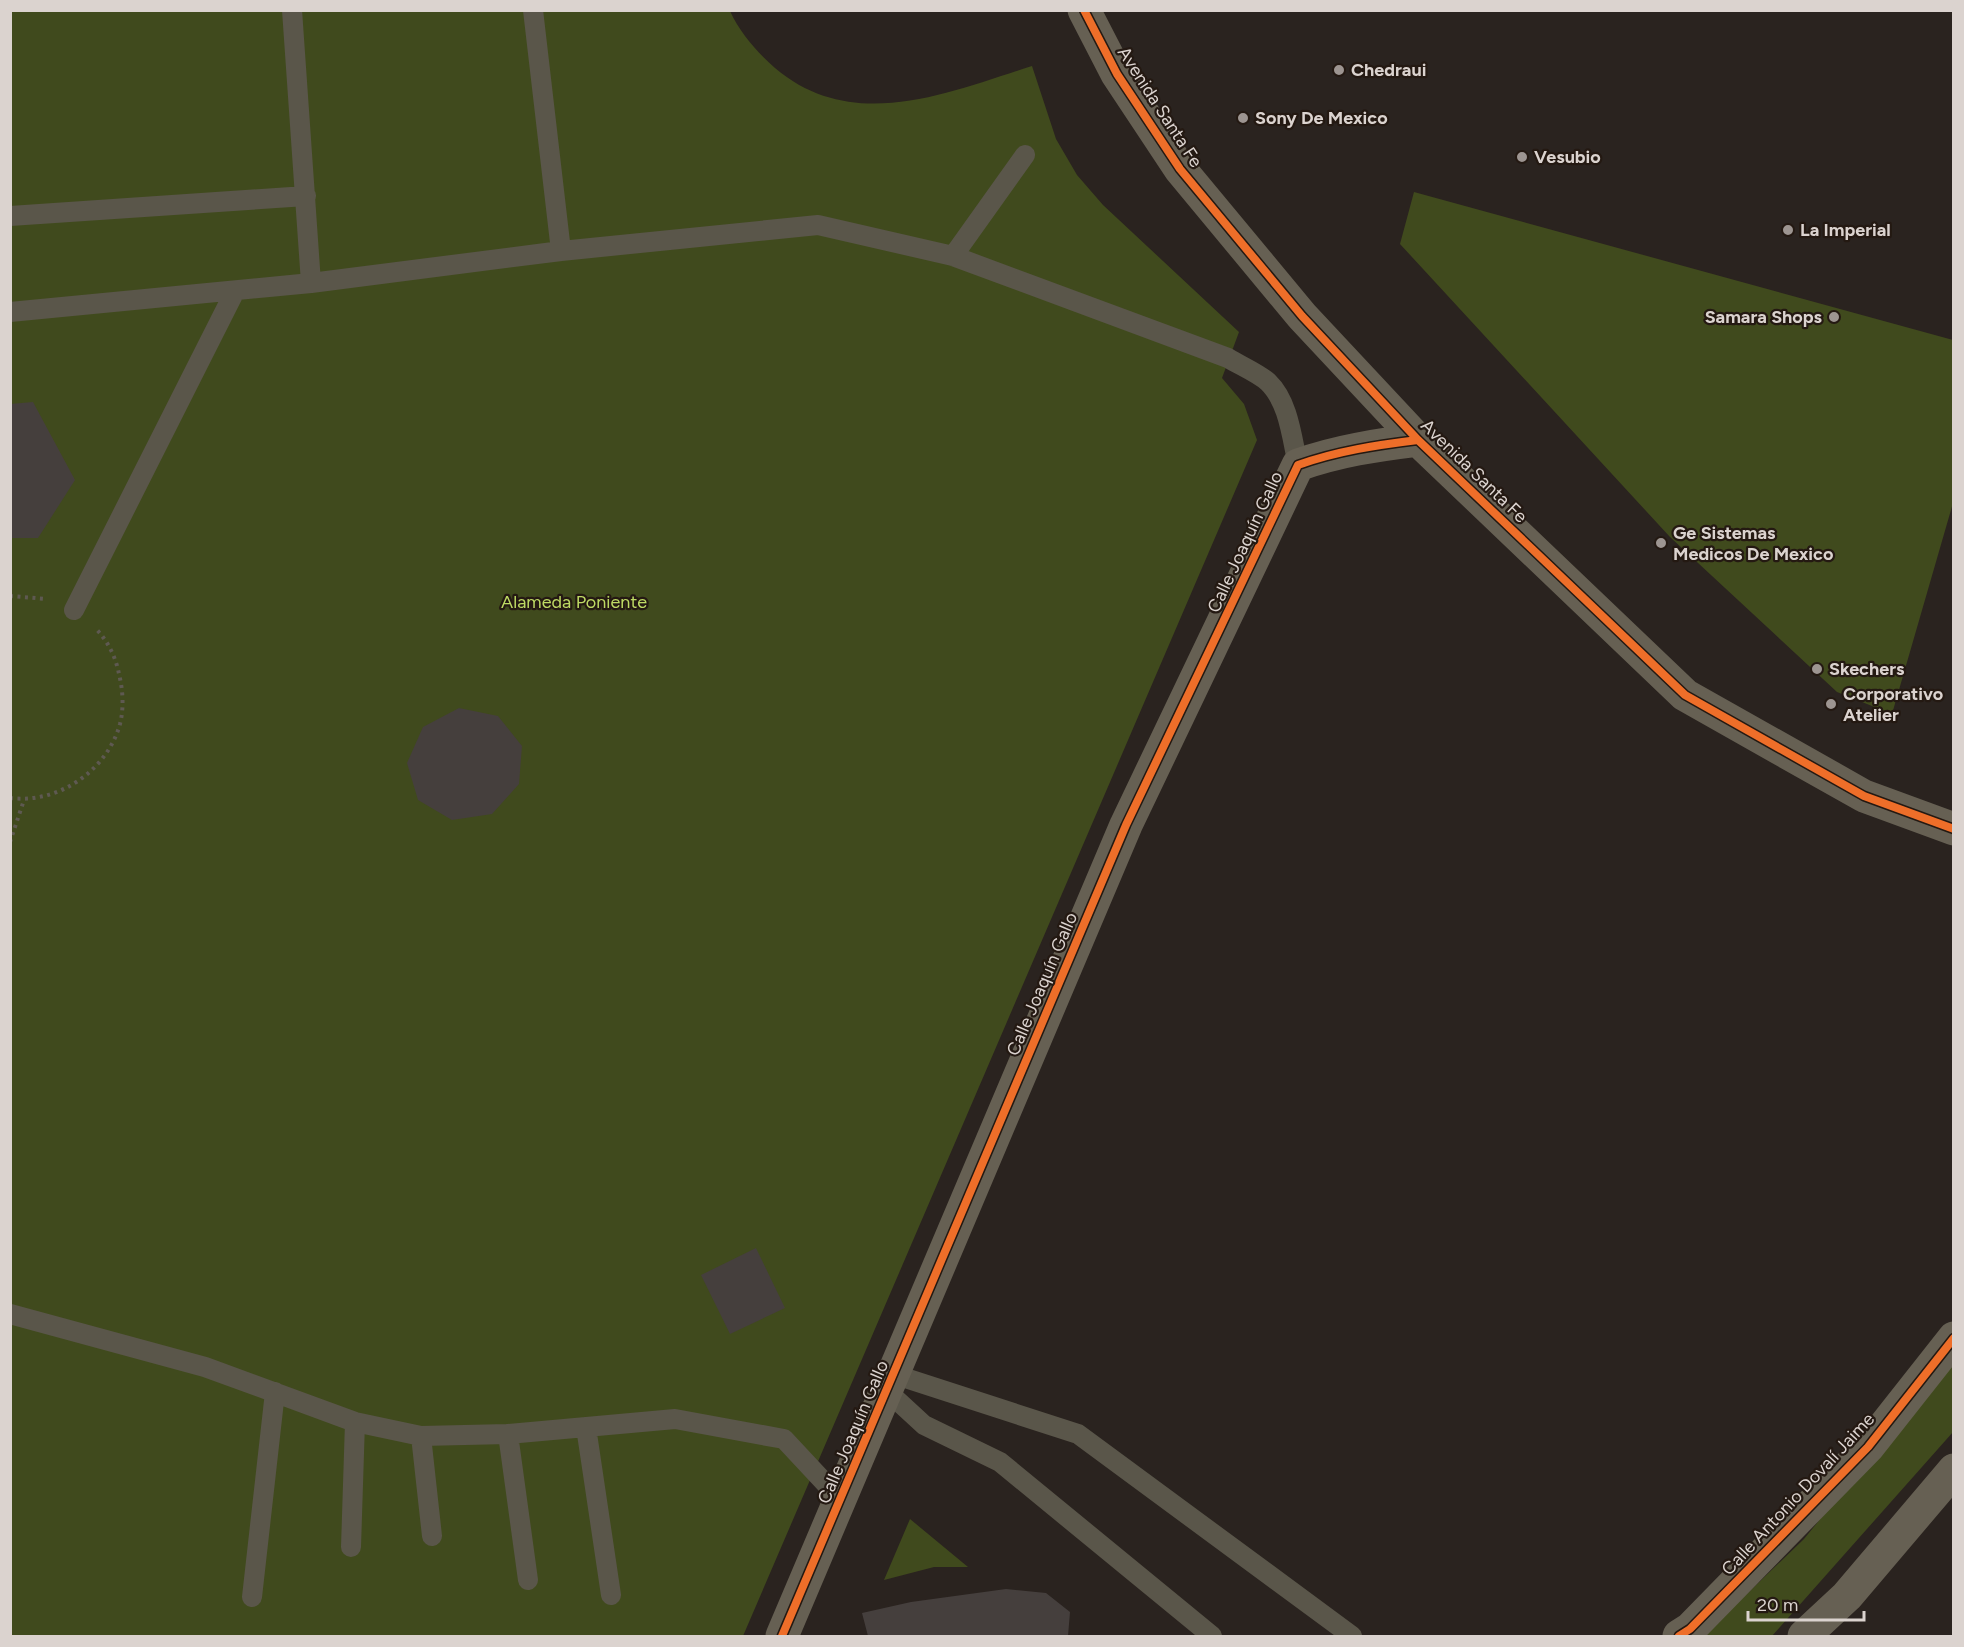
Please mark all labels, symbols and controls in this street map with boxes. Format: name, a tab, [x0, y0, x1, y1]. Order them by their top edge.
street label: Avenida Santa Fe	[1113, 43, 1207, 172]
place label: Chedraui	[1351, 59, 1426, 81]
marker: Chedraui	[1332, 63, 1346, 77]
place label: Sony De Mexico	[1255, 107, 1388, 129]
marker: Sony De Mexico	[1236, 111, 1250, 125]
place label: Vesubio	[1534, 146, 1601, 168]
marker: Vesubio	[1515, 150, 1529, 164]
place label: La Imperial	[1800, 219, 1891, 241]
marker: La Imperial	[1781, 223, 1795, 237]
place label: Samara Shops	[1705, 306, 1823, 328]
marker: Samara Shops	[1827, 310, 1841, 324]
street label: Avenida Santa Fe	[1416, 415, 1532, 527]
street label: Calle Joaquín Gallo	[1203, 468, 1287, 616]
place label: Ge Sistemas Medicos De Mexico	[1673, 522, 1833, 565]
marker: Ge Sistemas Medicos De Mexico	[1654, 536, 1668, 550]
park label: Alameda Poniente	[501, 591, 647, 613]
place label: Skechers	[1829, 658, 1905, 680]
marker: Skechers	[1810, 662, 1824, 676]
place label: Corporativo Atelier	[1843, 683, 1943, 726]
marker: Corporativo Atelier	[1824, 697, 1838, 711]
street label: Calle Joaquín Gallo	[1002, 909, 1082, 1059]
street label: Calle Joaquín Gallo	[813, 1357, 893, 1507]
street label: Calle Antonio Dovalí Jaime	[1717, 1408, 1879, 1580]
scale bar	[1748, 1584, 1864, 1622]
text: 20 m	[1757, 1594, 1798, 1616]

